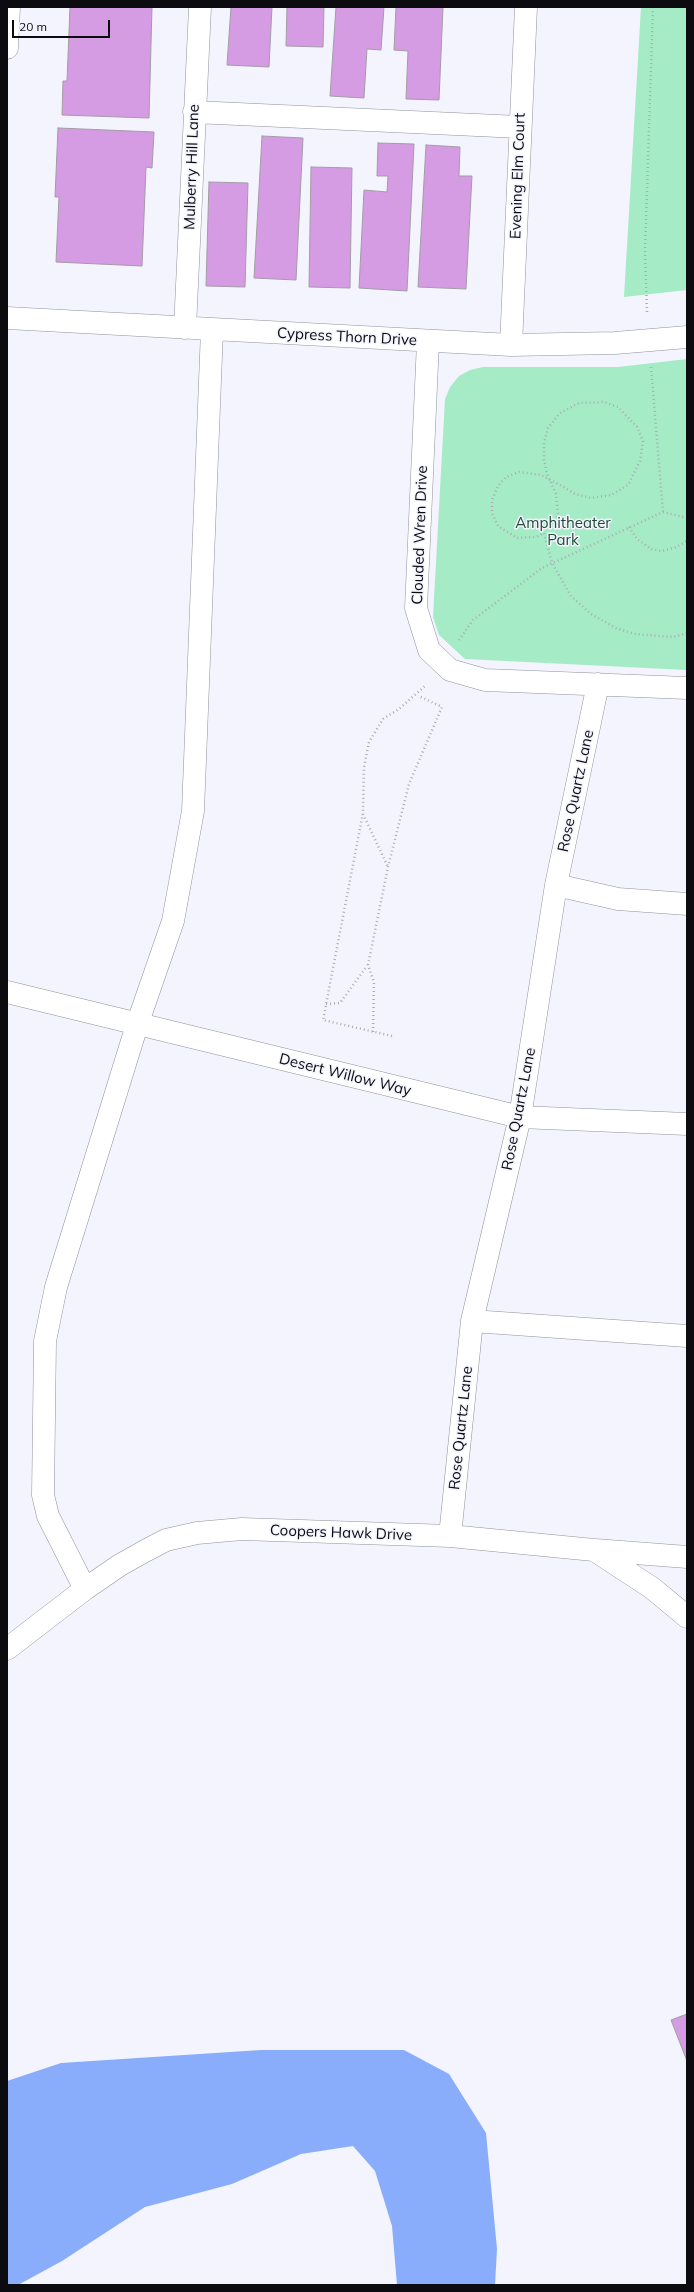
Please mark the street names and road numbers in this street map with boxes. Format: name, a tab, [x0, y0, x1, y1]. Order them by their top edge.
street label: Mulberry Hill Lane	[181, 104, 203, 230]
street label: Evening Elm Court	[507, 113, 529, 239]
street label: Cypress Thorn Drive	[277, 324, 417, 350]
street label: Clouded Wren Drive	[409, 465, 431, 605]
street label: Rose Quartz Lane	[554, 728, 598, 854]
street label: Rose Quartz Lane	[498, 1046, 540, 1172]
street label: Desert Willow Way	[277, 1050, 413, 1100]
street label: Rose Quartz Lane	[446, 1365, 476, 1491]
street label: Coopers Hawk Drive	[270, 1522, 412, 1544]

